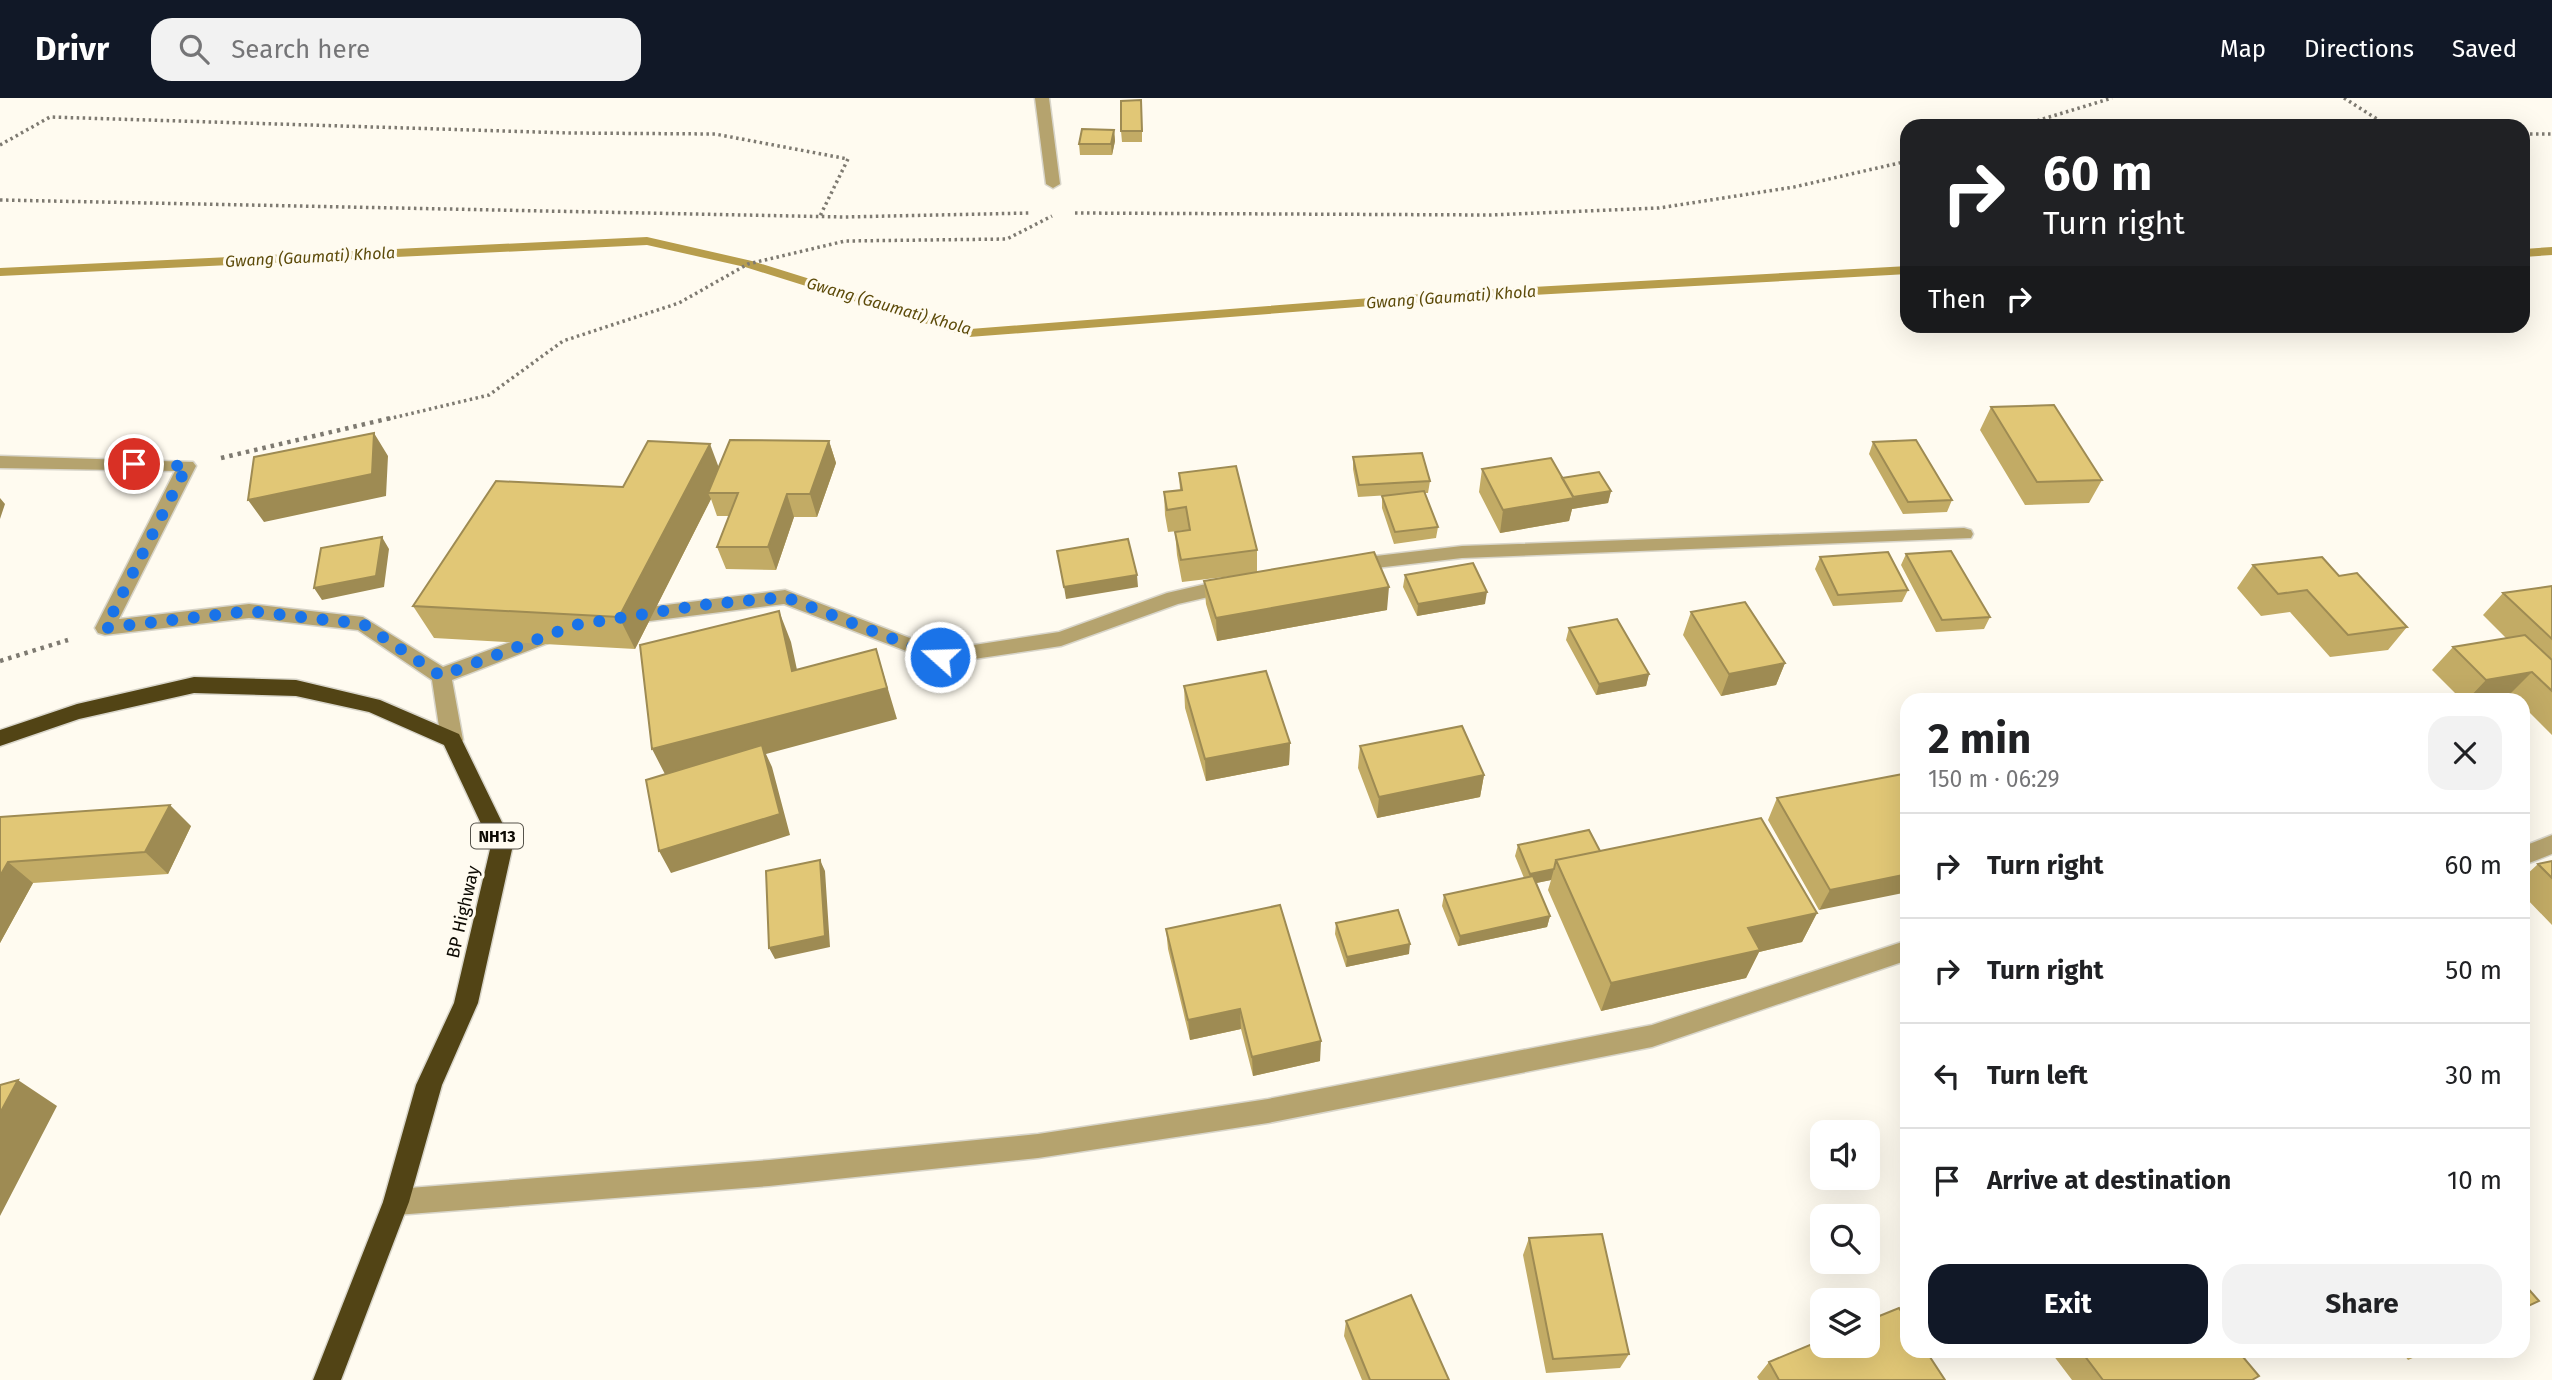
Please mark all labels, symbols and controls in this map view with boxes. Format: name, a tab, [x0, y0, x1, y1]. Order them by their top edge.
search box	[151, 18, 641, 81]
text: Drivr	[35, 29, 109, 69]
icon: search	[175, 30, 213, 68]
text: Search here	[231, 34, 370, 65]
text: Map	[2220, 35, 2266, 63]
text: Directions	[2304, 35, 2414, 63]
text: Saved	[2452, 35, 2517, 63]
text: 60 m	[2043, 144, 2152, 203]
icon: right	[1928, 147, 2019, 238]
text: Turn right	[2043, 204, 2185, 242]
water label: Gwang (Gaumati) Khola	[225, 243, 395, 271]
water label: Gwang (Gaumati) Khola	[805, 273, 973, 339]
icon: right	[2000, 280, 2038, 318]
water label: Gwang (Gaumati) Khola	[1365, 282, 1537, 312]
text: Then	[1928, 284, 1986, 315]
pin	[104, 434, 164, 494]
icon: arrive	[115, 445, 153, 483]
position arrow	[903, 620, 977, 694]
text: 2 min	[1928, 714, 2031, 764]
button: close	[2428, 716, 2502, 790]
text: 150 m · 06:29	[1928, 765, 2060, 793]
road number: NH13	[471, 824, 523, 848]
icon: right	[1928, 847, 1966, 885]
text: Turn right	[1987, 850, 2104, 881]
text: 60 m	[2444, 850, 2502, 881]
street label: BP Highway	[442, 863, 484, 960]
icon: right	[1928, 952, 1966, 990]
text: Turn right	[1987, 955, 2104, 986]
text: 50 m	[2445, 955, 2502, 986]
icon: left	[1928, 1057, 1966, 1095]
text: Turn left	[1987, 1060, 2088, 1091]
text: 30 m	[2445, 1060, 2502, 1091]
map controls	[1810, 1120, 1880, 1358]
button: sound	[1810, 1120, 1880, 1190]
icon: arrive	[1928, 1162, 1966, 1200]
text: Arrive at destination	[1987, 1165, 2231, 1196]
text: 10 m	[2447, 1165, 2502, 1196]
button: search	[1810, 1204, 1880, 1274]
button: Exit	[1928, 1264, 2208, 1344]
button: Share	[2222, 1264, 2502, 1344]
button: layers	[1810, 1288, 1880, 1358]

